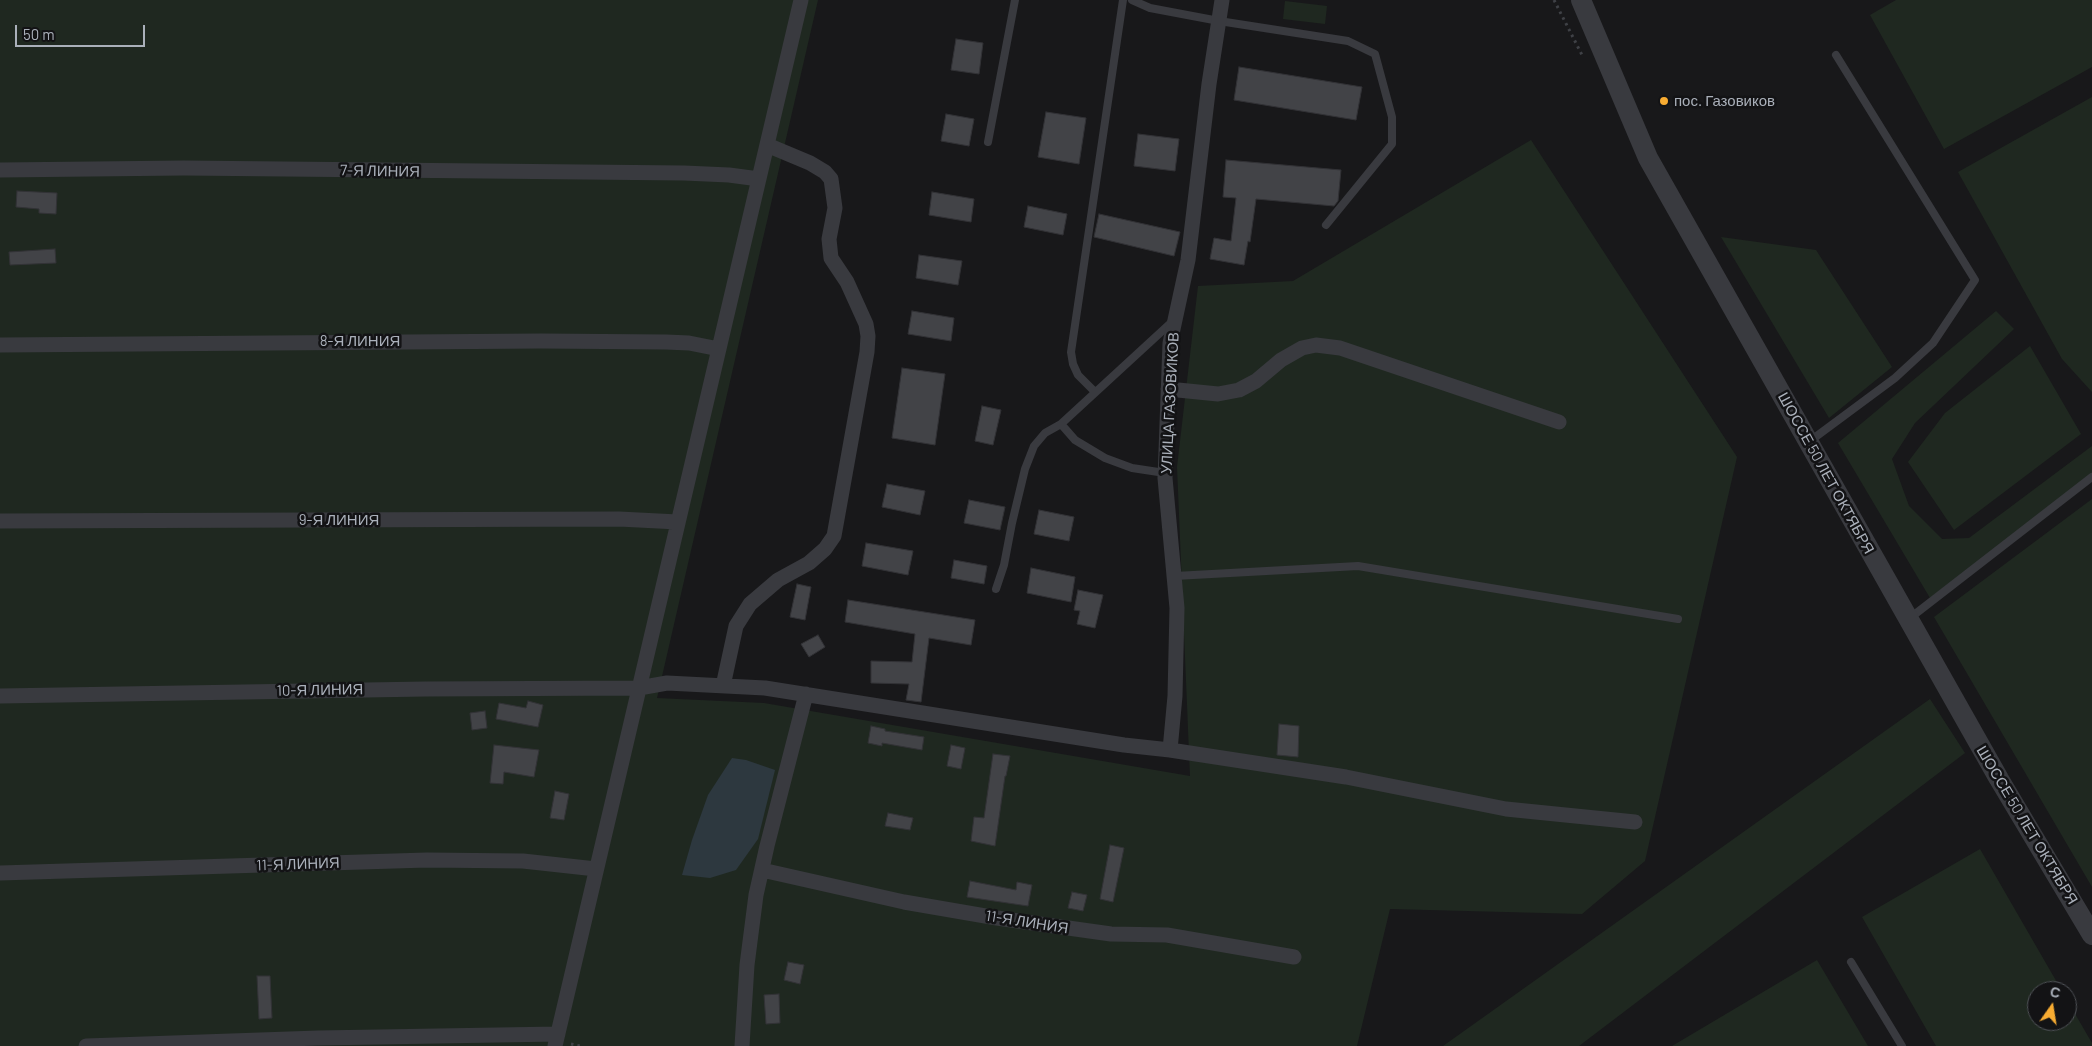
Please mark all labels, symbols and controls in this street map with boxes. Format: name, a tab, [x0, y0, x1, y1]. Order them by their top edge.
scale bar	[18, 15, 148, 47]
text: 50 m	[23, 25, 55, 43]
place label: пос. Газовиков	[1674, 92, 1775, 110]
marker: пос. Газовиков	[1658, 95, 1670, 107]
street label: 7-Я ЛИНИЯ	[340, 161, 420, 181]
street label: УЛИЦА ГАЗОВИКОВ	[1157, 331, 1183, 475]
street label: 8-Я ЛИНИЯ	[320, 332, 400, 350]
street label: ШОССЕ 50 ЛЕТ ОКТЯБРЯ	[1774, 389, 1878, 557]
street label: 9-Я ЛИНИЯ	[299, 511, 379, 529]
street label: 10-Я ЛИНИЯ	[277, 680, 363, 700]
street label: ШОССЕ 50 ЛЕТ ОКТЯБРЯ	[1972, 742, 2082, 908]
street label: 11-Я ЛИНИЯ	[256, 854, 340, 874]
street label: 11-Я ЛИНИЯ	[984, 907, 1070, 937]
north arrow	[2027, 981, 2077, 1031]
text: С	[2048, 982, 2062, 1001]

